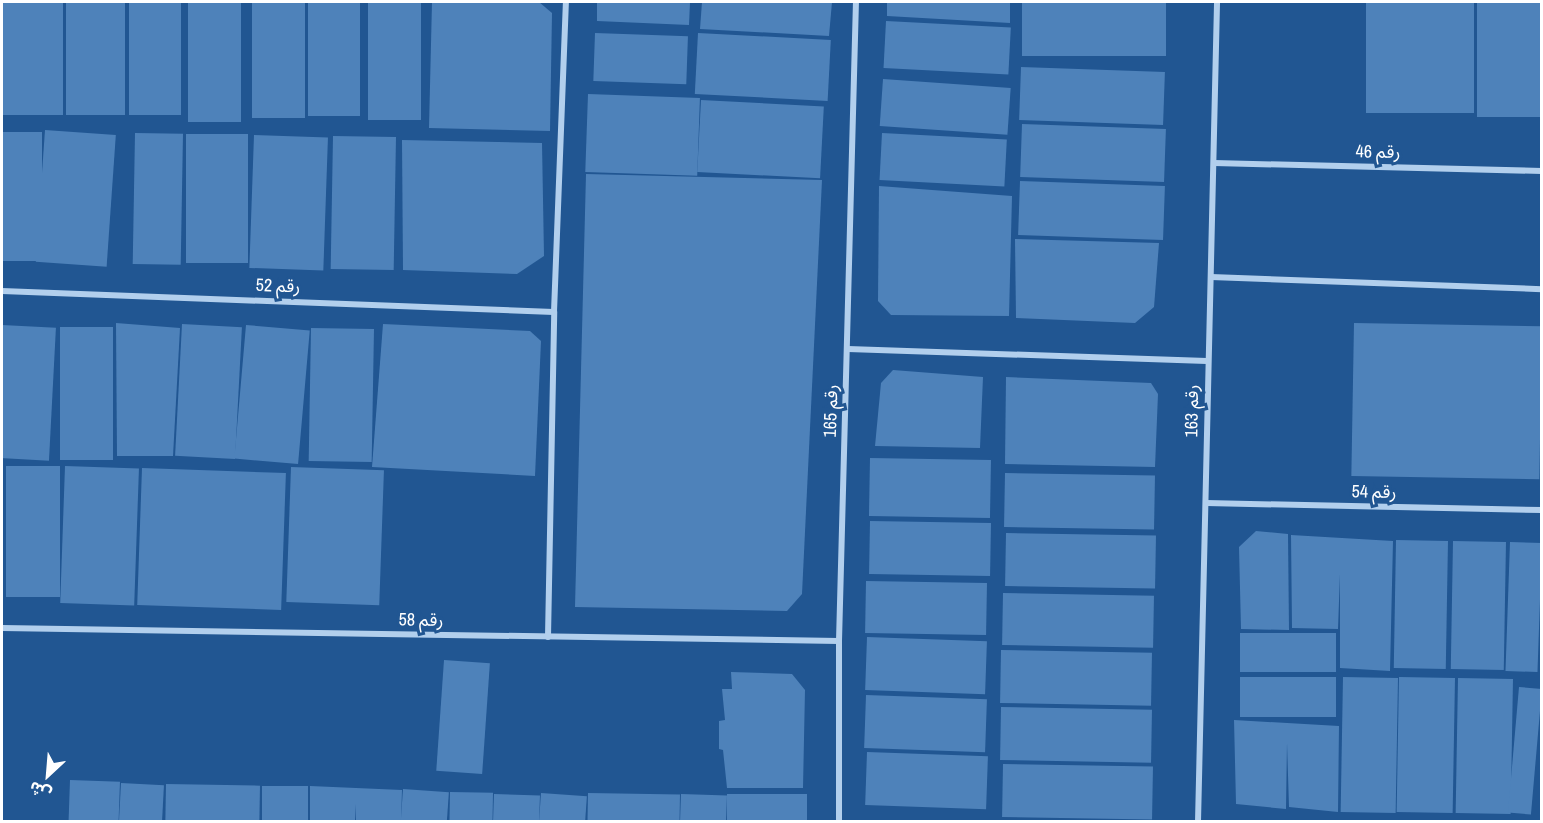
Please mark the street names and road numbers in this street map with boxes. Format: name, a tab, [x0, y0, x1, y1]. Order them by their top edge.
street label: رقم 46	[1355, 141, 1401, 163]
street label: رقم 52	[255, 274, 301, 298]
street label: رقم 165	[819, 384, 843, 438]
street label: رقم 163	[1181, 384, 1203, 438]
street label: رقم 54	[1351, 481, 1397, 503]
street label: رقم 58	[398, 609, 444, 631]

